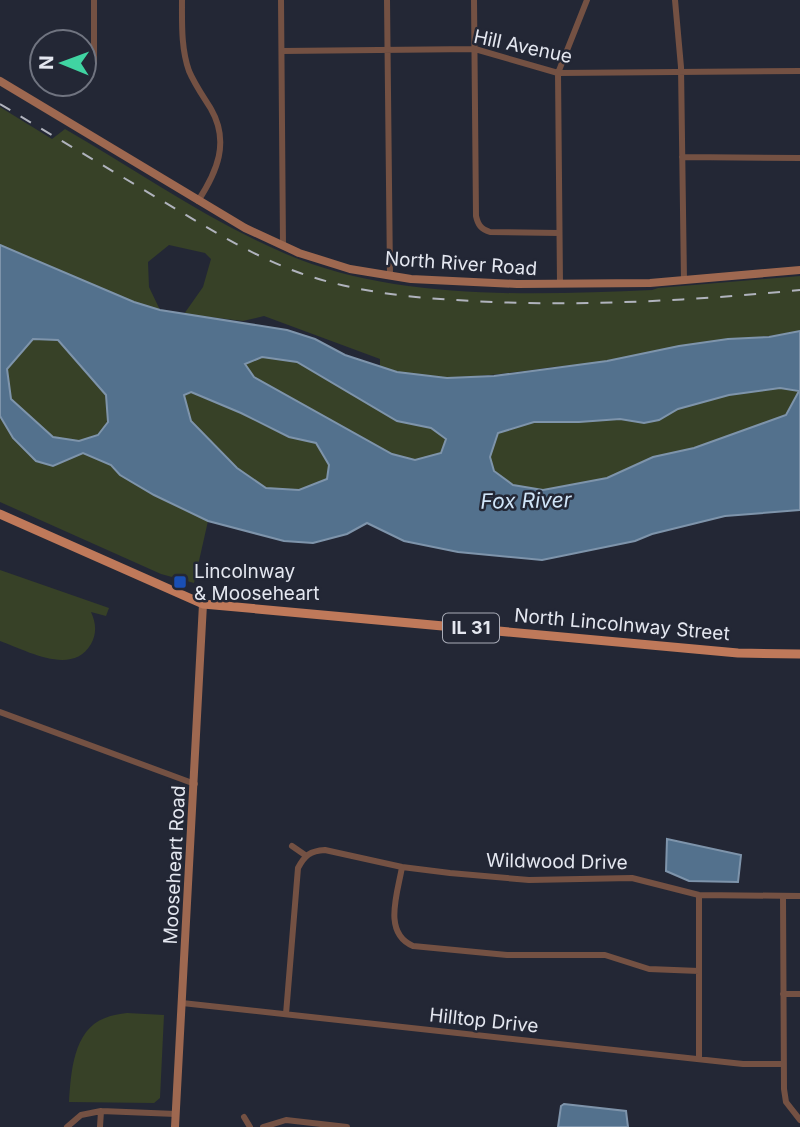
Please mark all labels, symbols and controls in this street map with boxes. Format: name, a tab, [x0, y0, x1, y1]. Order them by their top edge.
street label: Hill Avenue	[472, 25, 574, 68]
north arrow	[28, 28, 98, 98]
text: N	[35, 55, 58, 70]
street label: North River Road	[384, 247, 538, 280]
water label: Fox River	[480, 487, 573, 514]
place label: Lincolnway & Mooseheart	[194, 560, 319, 605]
marker: Lincolnway & Mooseheart	[172, 574, 188, 590]
street label: North Lincolnway Street	[513, 604, 731, 645]
road number: IL 31	[443, 614, 499, 642]
street label: Mooseheart Road	[159, 785, 190, 945]
street label: Wildwood Drive	[486, 849, 628, 874]
street label: Hilltop Drive	[428, 1003, 540, 1038]

